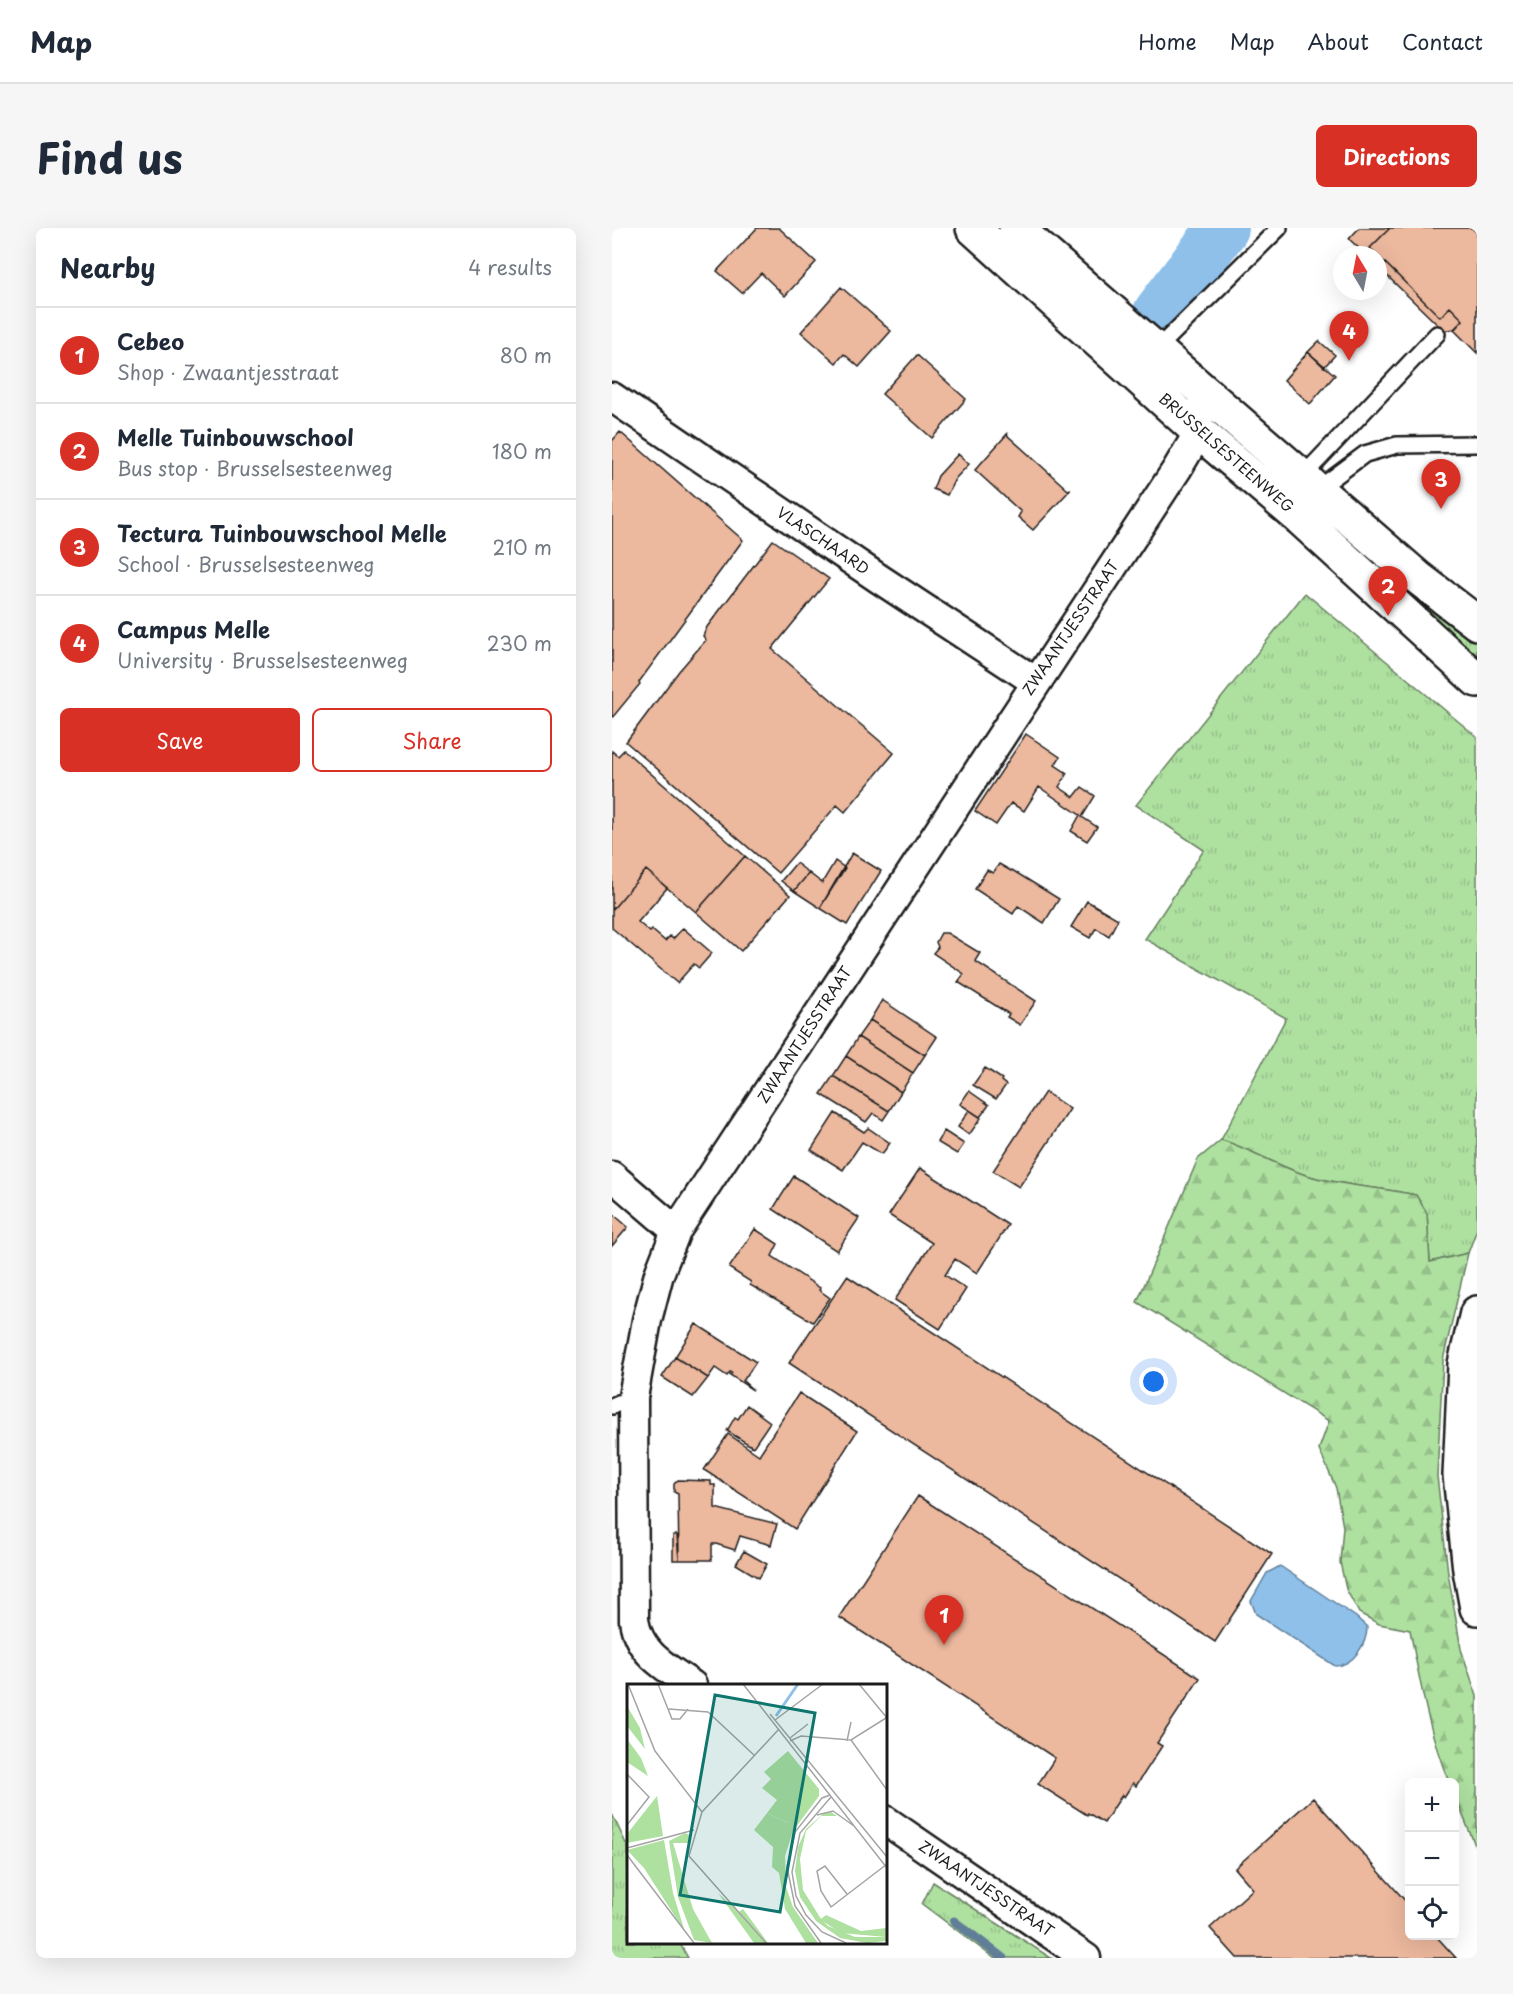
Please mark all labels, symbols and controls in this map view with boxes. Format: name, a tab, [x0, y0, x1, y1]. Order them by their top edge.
text: Map	[30, 20, 92, 63]
text: Home	[1138, 25, 1197, 57]
text: Map	[1230, 25, 1275, 57]
text: About	[1308, 25, 1369, 57]
text: Contact	[1402, 25, 1483, 57]
text: Find us	[36, 125, 183, 188]
button: Directions	[1316, 125, 1477, 187]
north arrow	[1333, 246, 1387, 300]
text: Nearby	[60, 248, 155, 287]
text: 4 results	[468, 252, 552, 282]
pin: 4	[1330, 312, 1368, 361]
text: Cebeo	[117, 324, 184, 357]
text: 1	[75, 340, 84, 370]
text: 80 m	[500, 340, 552, 370]
text: Shop · Zwaantjesstraat	[117, 357, 339, 387]
street label: BRUSSELSESTEENWEG	[1154, 387, 1300, 517]
text: Melle Tuinbouwschool	[117, 420, 354, 453]
text: 2	[72, 436, 87, 466]
text: 180 m	[492, 436, 552, 466]
text: Bus stop · Brusselsesteenweg	[117, 453, 393, 483]
pin: 3	[1422, 460, 1460, 509]
street label: VLASCHAARD	[773, 500, 875, 579]
text: Tectura Tuinbouwschool Melle	[117, 516, 447, 549]
text: 3	[73, 532, 86, 562]
text: 210 m	[493, 532, 552, 562]
text: School · Brusselsesteenweg	[117, 549, 375, 579]
street label: ZWAANTJESSTRAAT	[1016, 554, 1124, 699]
pin: 2	[1368, 566, 1408, 616]
text: Campus Melle	[117, 612, 270, 645]
text: 4	[73, 628, 86, 658]
text: 230 m	[487, 628, 552, 658]
text: University · Brusselsesteenweg	[117, 645, 408, 675]
button: Save	[60, 708, 300, 772]
button: Share	[312, 708, 552, 772]
street label: ZWAANTJESSTRAAT	[751, 961, 857, 1107]
your location	[1139, 1367, 1168, 1396]
pin: 1	[924, 1596, 964, 1645]
inset map	[627, 1684, 886, 1943]
map controls	[1405, 1778, 1459, 1940]
button: +	[1405, 1778, 1459, 1832]
button: −	[1405, 1832, 1459, 1886]
street label: ZWAANTJESSTRAAT	[915, 1834, 1060, 1942]
button: locate	[1405, 1886, 1459, 1940]

